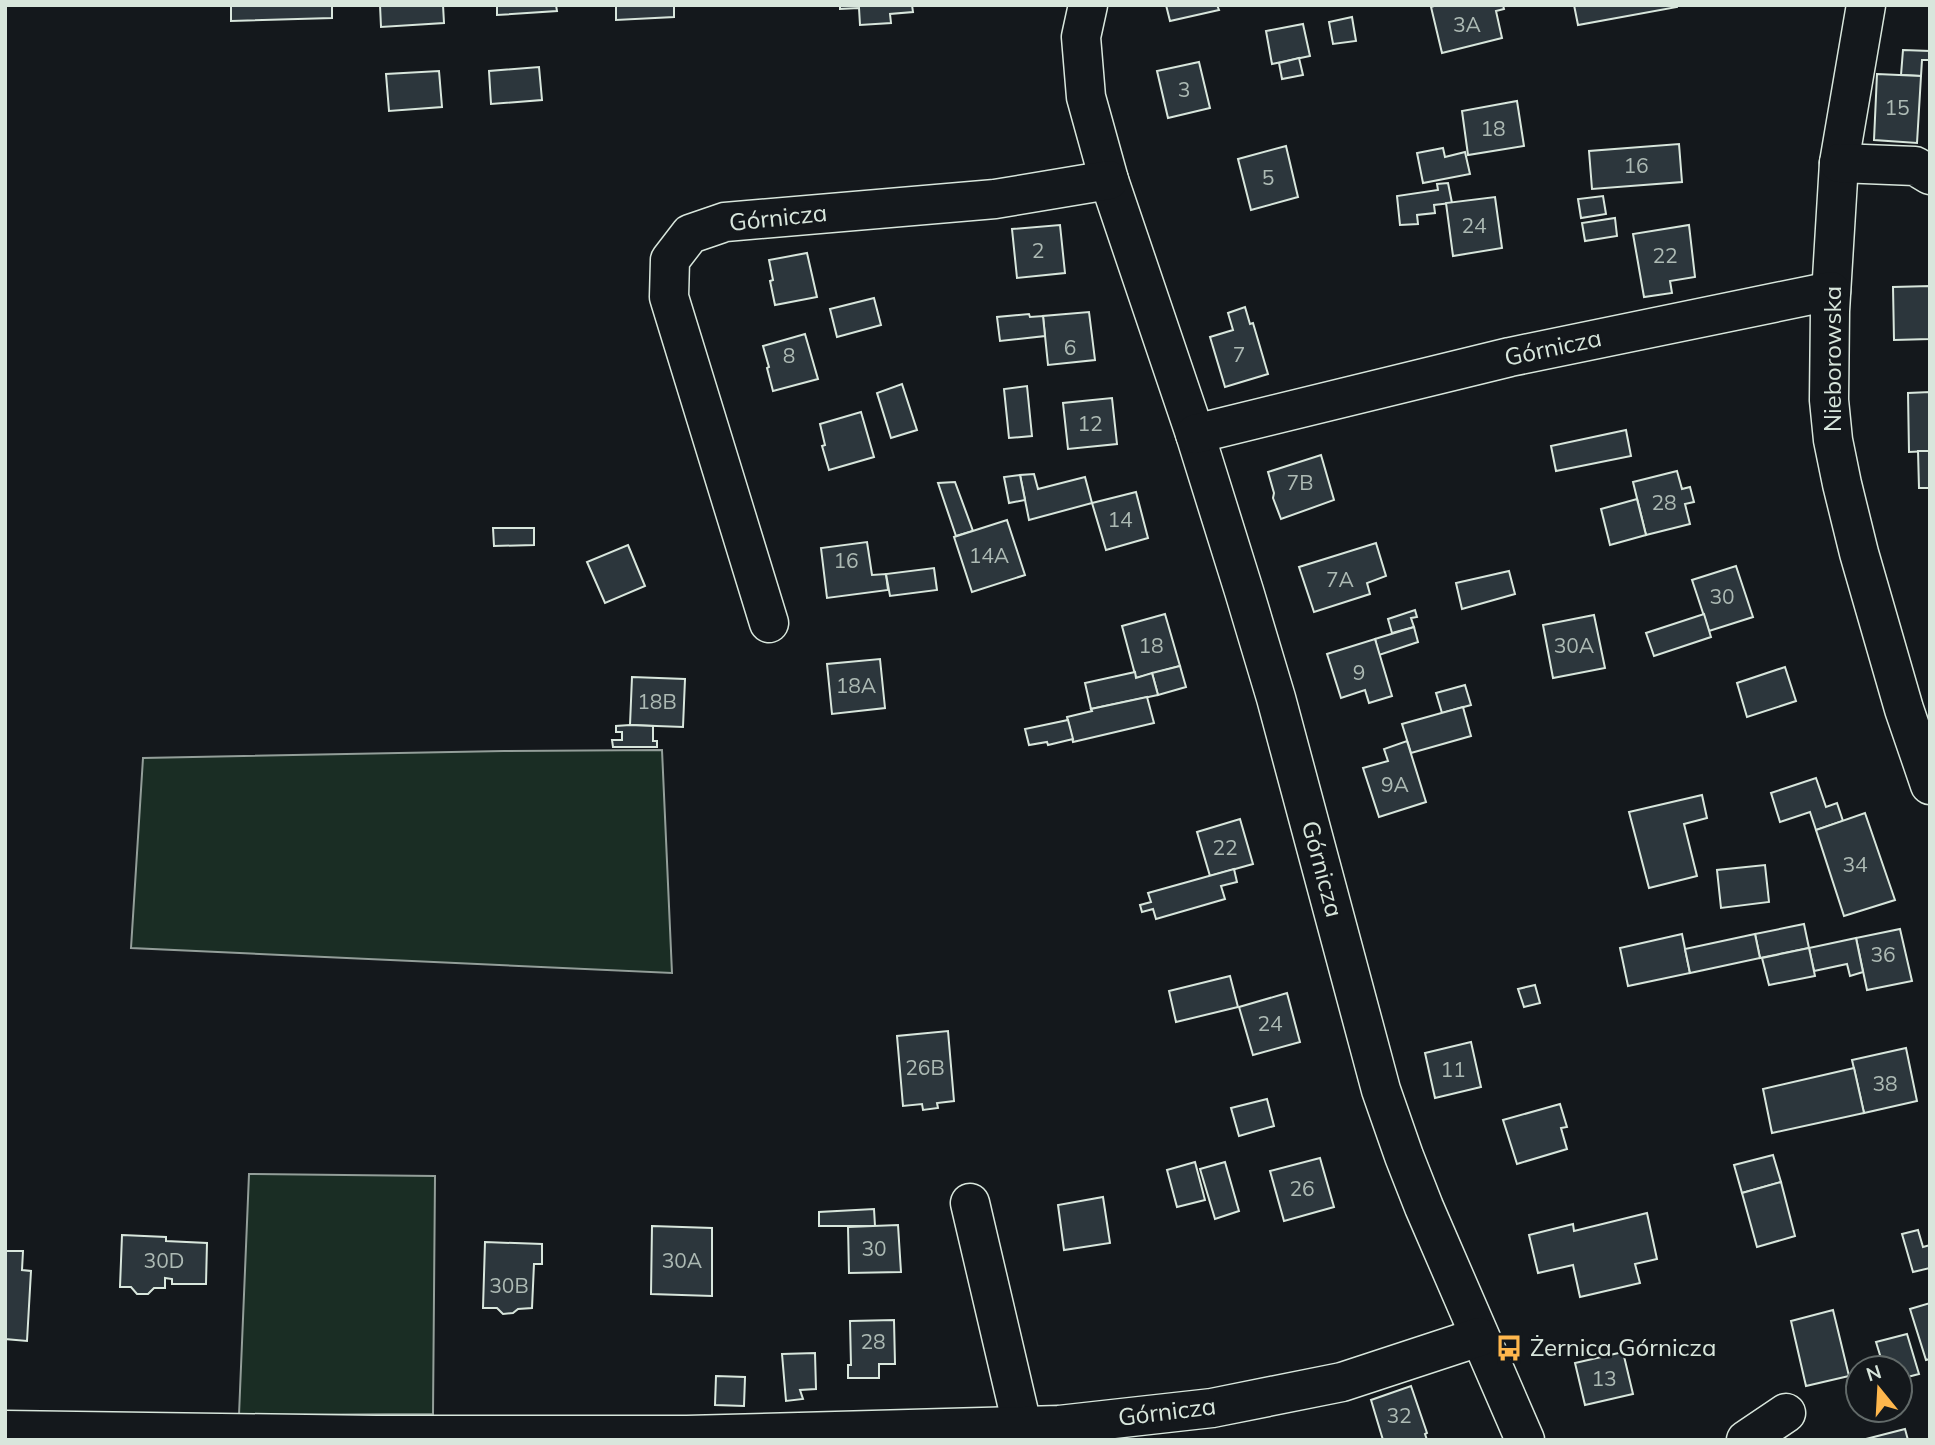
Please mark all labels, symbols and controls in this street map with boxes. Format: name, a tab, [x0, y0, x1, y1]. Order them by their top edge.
house number: 3A	[1453, 11, 1482, 37]
house number: 3	[1178, 76, 1190, 102]
house number: 15	[1884, 94, 1910, 120]
house number: 18	[1480, 115, 1506, 141]
house number: 16	[1623, 152, 1649, 178]
house number: 5	[1262, 164, 1274, 190]
street label: Górnicza	[727, 197, 828, 237]
house number: 24	[1461, 212, 1487, 238]
house number: 2	[1032, 237, 1044, 263]
house number: 22	[1652, 242, 1678, 268]
street label: Nieborowska	[1817, 286, 1847, 432]
street label: Górnicza	[1502, 322, 1604, 372]
house number: 6	[1064, 334, 1076, 360]
house number: 7	[1233, 341, 1245, 367]
house number: 8	[783, 342, 795, 368]
house number: 12	[1077, 410, 1103, 436]
house number: 7B	[1287, 469, 1313, 495]
house number: 28	[1651, 489, 1677, 515]
house number: 14	[1107, 506, 1133, 532]
house number: 14A	[969, 542, 1010, 568]
house number: 16	[833, 547, 859, 573]
house number: 7A	[1326, 566, 1355, 592]
house number: 30	[1709, 583, 1735, 609]
house number: 18	[1138, 632, 1164, 658]
house number: 30A	[1554, 632, 1595, 658]
house number: 9	[1353, 659, 1365, 685]
house number: 18A	[836, 672, 877, 698]
house number: 18B	[637, 688, 677, 714]
house number: 9A	[1381, 771, 1410, 797]
street label: Górnicza	[1296, 817, 1350, 920]
house number: 22	[1212, 834, 1238, 860]
house number: 34	[1842, 851, 1868, 877]
house number: 36	[1870, 941, 1896, 967]
house number: 24	[1257, 1010, 1283, 1036]
house number: 26B	[905, 1054, 945, 1080]
house number: 11	[1440, 1056, 1466, 1082]
house number: 38	[1872, 1070, 1898, 1096]
house number: 26	[1289, 1175, 1315, 1201]
house number: 30	[861, 1235, 887, 1261]
house number: 30D	[144, 1247, 184, 1273]
house number: 30A	[662, 1247, 703, 1273]
house number: 30B	[489, 1272, 529, 1298]
house number: 28	[860, 1328, 886, 1354]
place label: Żernica Górnicza	[1530, 1332, 1716, 1362]
bus stop icon: Żernica Górnicza	[1494, 1333, 1524, 1363]
north arrow	[1844, 1354, 1914, 1424]
text: N	[1863, 1359, 1884, 1386]
house number: 13	[1591, 1365, 1617, 1391]
street label: Górnicza	[1116, 1390, 1218, 1432]
house number: 32	[1386, 1402, 1412, 1428]

